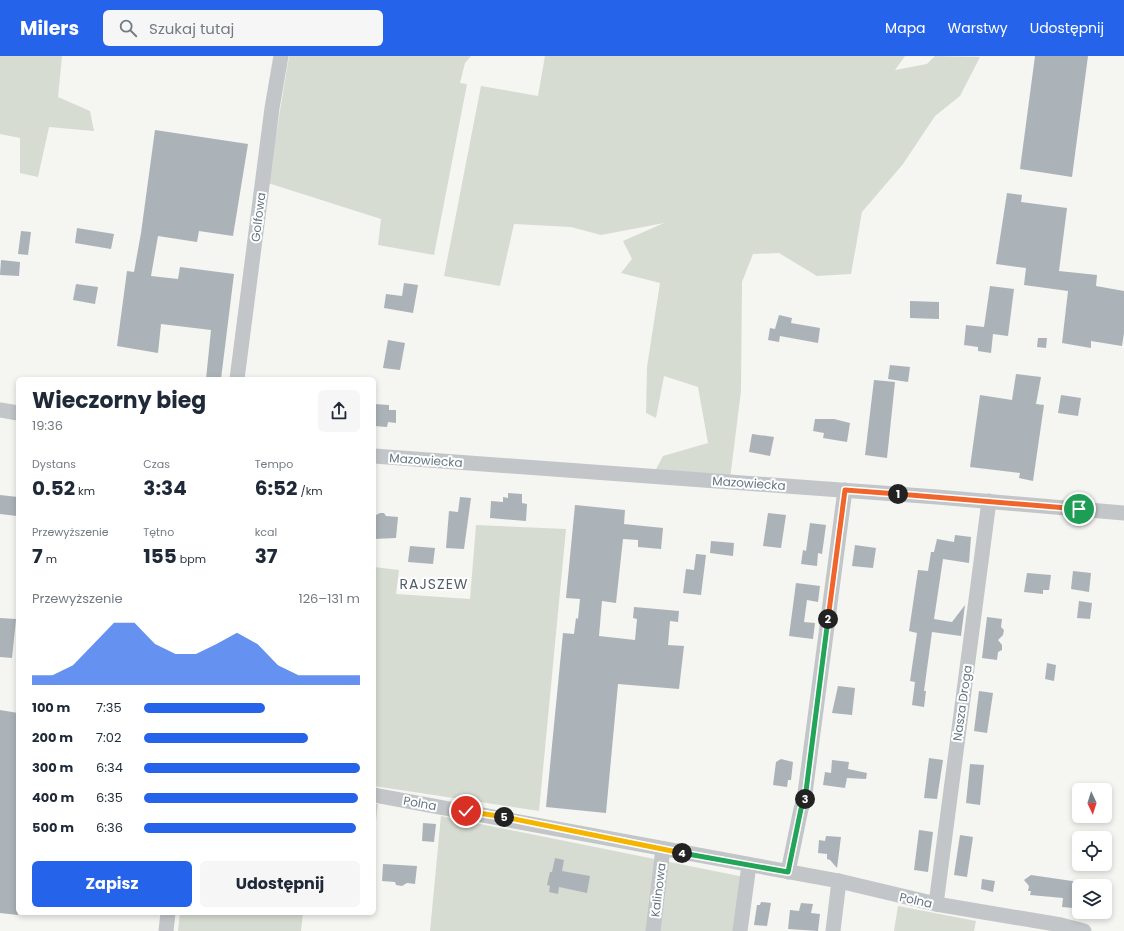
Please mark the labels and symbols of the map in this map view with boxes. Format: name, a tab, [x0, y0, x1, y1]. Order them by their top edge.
street label: Golfowa	[247, 191, 269, 243]
street label: Mazowiecka	[389, 449, 463, 471]
street label: Mazowiecka	[712, 472, 786, 494]
pin: 1	[888, 484, 908, 504]
pin	[1062, 492, 1096, 526]
district label: RAJSZEW	[399, 574, 469, 594]
pin: 2	[818, 609, 838, 629]
street label: Nasza Droga	[948, 664, 976, 742]
north arrow	[1072, 783, 1112, 823]
pin: 3	[795, 789, 815, 809]
street label: Polna	[402, 792, 438, 814]
pin	[449, 794, 483, 828]
pin: 5	[494, 807, 514, 827]
pin: 4	[672, 843, 692, 863]
street label: Kalinowa	[646, 862, 670, 918]
street label: Polna	[898, 888, 934, 912]

